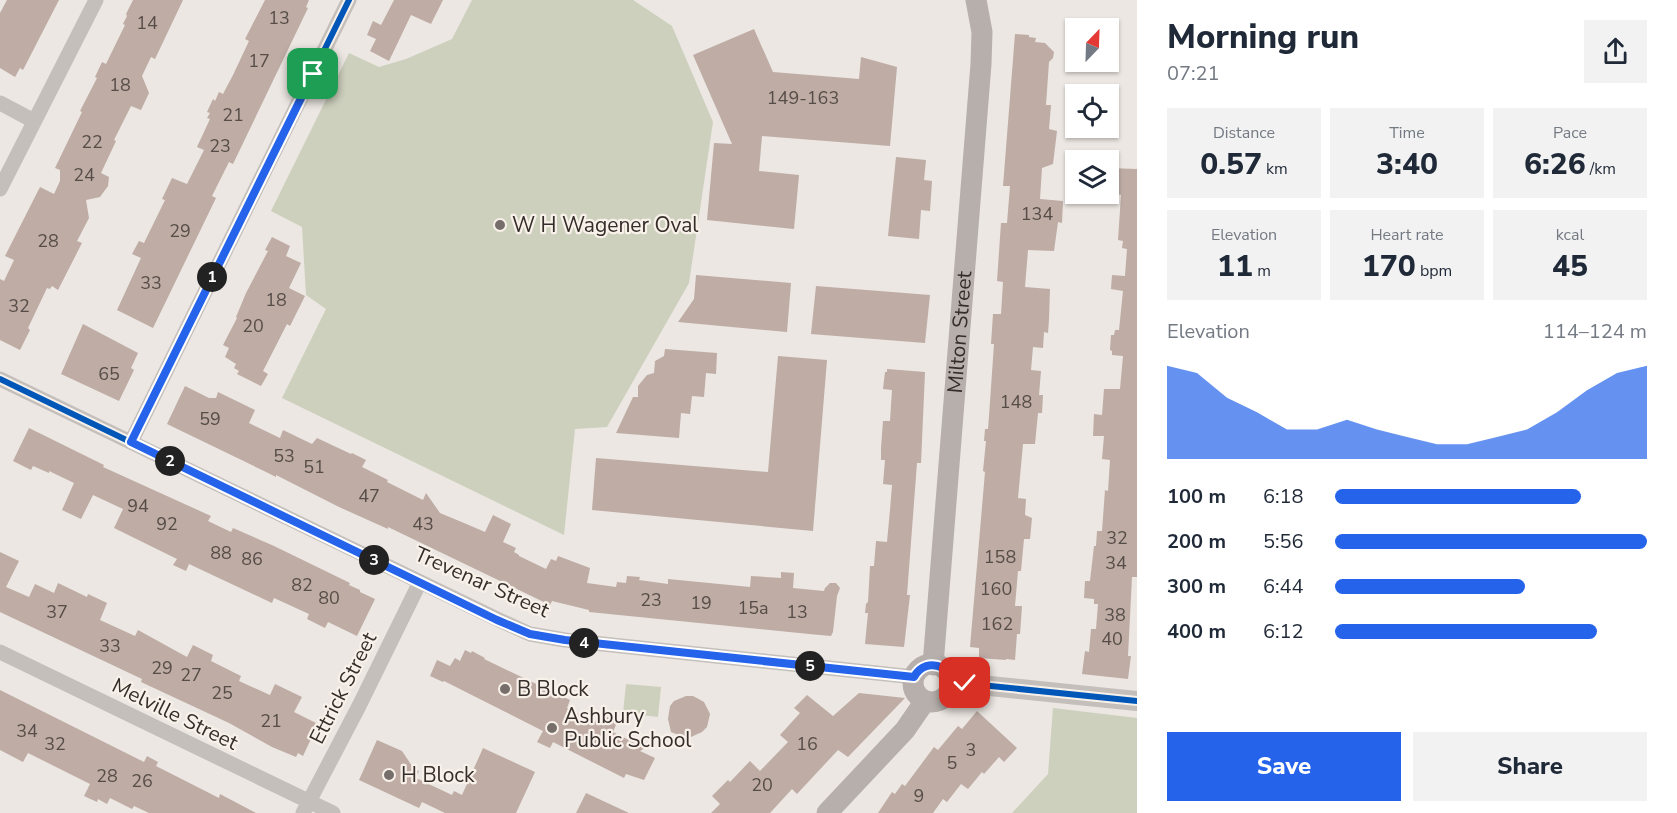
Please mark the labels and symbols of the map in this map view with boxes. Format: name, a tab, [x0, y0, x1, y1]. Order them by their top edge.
house number: 13	[268, 6, 290, 30]
house number: 14	[136, 11, 158, 35]
north arrow	[1065, 18, 1119, 72]
pin	[287, 48, 338, 99]
house number: 17	[248, 49, 270, 73]
house number: 18	[109, 73, 131, 97]
house number: 149-163	[767, 86, 839, 110]
house number: 21	[222, 103, 244, 127]
house number: 22	[81, 130, 103, 154]
house number: 23	[209, 134, 231, 158]
house number: 24	[73, 163, 95, 187]
house number: 134	[1021, 202, 1053, 226]
place label: W H Wagener Oval	[512, 211, 699, 239]
marker: W H Wagener Oval	[493, 218, 507, 232]
house number: 29	[169, 219, 191, 243]
house number: 28	[37, 229, 59, 253]
pin: 1	[197, 262, 227, 292]
street label: Milton Street	[941, 269, 978, 394]
house number: 33	[140, 271, 162, 295]
house number: 18	[265, 288, 287, 312]
house number: 32	[8, 294, 30, 318]
house number: 20	[242, 314, 264, 338]
house number: 65	[98, 362, 120, 386]
house number: 148	[1000, 390, 1032, 414]
house number: 59	[199, 407, 221, 431]
house number: 53	[273, 444, 295, 468]
pin: 2	[155, 446, 185, 476]
house number: 51	[303, 455, 325, 479]
house number: 47	[358, 484, 380, 508]
house number: 94	[127, 494, 149, 518]
house number: 92	[156, 512, 178, 536]
house number: 43	[412, 512, 434, 536]
house number: 32	[1106, 526, 1128, 550]
street label: Trevenar Street	[410, 540, 554, 624]
house number: 88	[210, 541, 232, 565]
pin: 3	[359, 545, 389, 575]
house number: 158	[984, 545, 1016, 569]
house number: 86	[241, 547, 263, 571]
house number: 34	[1105, 551, 1127, 575]
house number: 82	[291, 573, 313, 597]
house number: 160	[980, 577, 1012, 601]
house number: 80	[318, 586, 340, 610]
house number: 23	[640, 588, 662, 612]
house number: 19	[690, 591, 712, 615]
house number: 15a	[737, 596, 769, 620]
house number: 37	[46, 600, 68, 624]
house number: 13	[786, 600, 808, 624]
house number: 38	[1104, 603, 1126, 627]
house number: 162	[981, 612, 1013, 636]
street label: Ettrick Street	[303, 627, 383, 749]
house number: 40	[1101, 627, 1123, 651]
pin: 4	[569, 628, 599, 658]
house number: 33	[99, 634, 121, 658]
pin: 5	[795, 651, 825, 681]
house number: 29	[151, 656, 173, 680]
pin	[939, 657, 990, 708]
house number: 27	[180, 663, 202, 687]
street label: Melville Street	[107, 671, 243, 757]
place label: B Block	[517, 675, 589, 703]
house number: 25	[211, 681, 233, 705]
marker: B Block	[498, 682, 512, 696]
place label: Ashbury Public School	[564, 702, 692, 754]
house number: 21	[260, 709, 282, 733]
house number: 34	[16, 719, 38, 743]
marker: Ashbury Public School	[545, 721, 559, 735]
house number: 32	[44, 732, 66, 756]
house number: 16	[796, 732, 818, 756]
house number: 3	[966, 738, 976, 762]
house number: 5	[947, 751, 957, 775]
place label: H Block	[401, 761, 475, 789]
house number: 28	[96, 764, 118, 788]
marker: H Block	[382, 768, 396, 782]
house number: 26	[131, 769, 153, 793]
house number: 20	[751, 773, 773, 797]
house number: 9	[914, 784, 924, 808]

